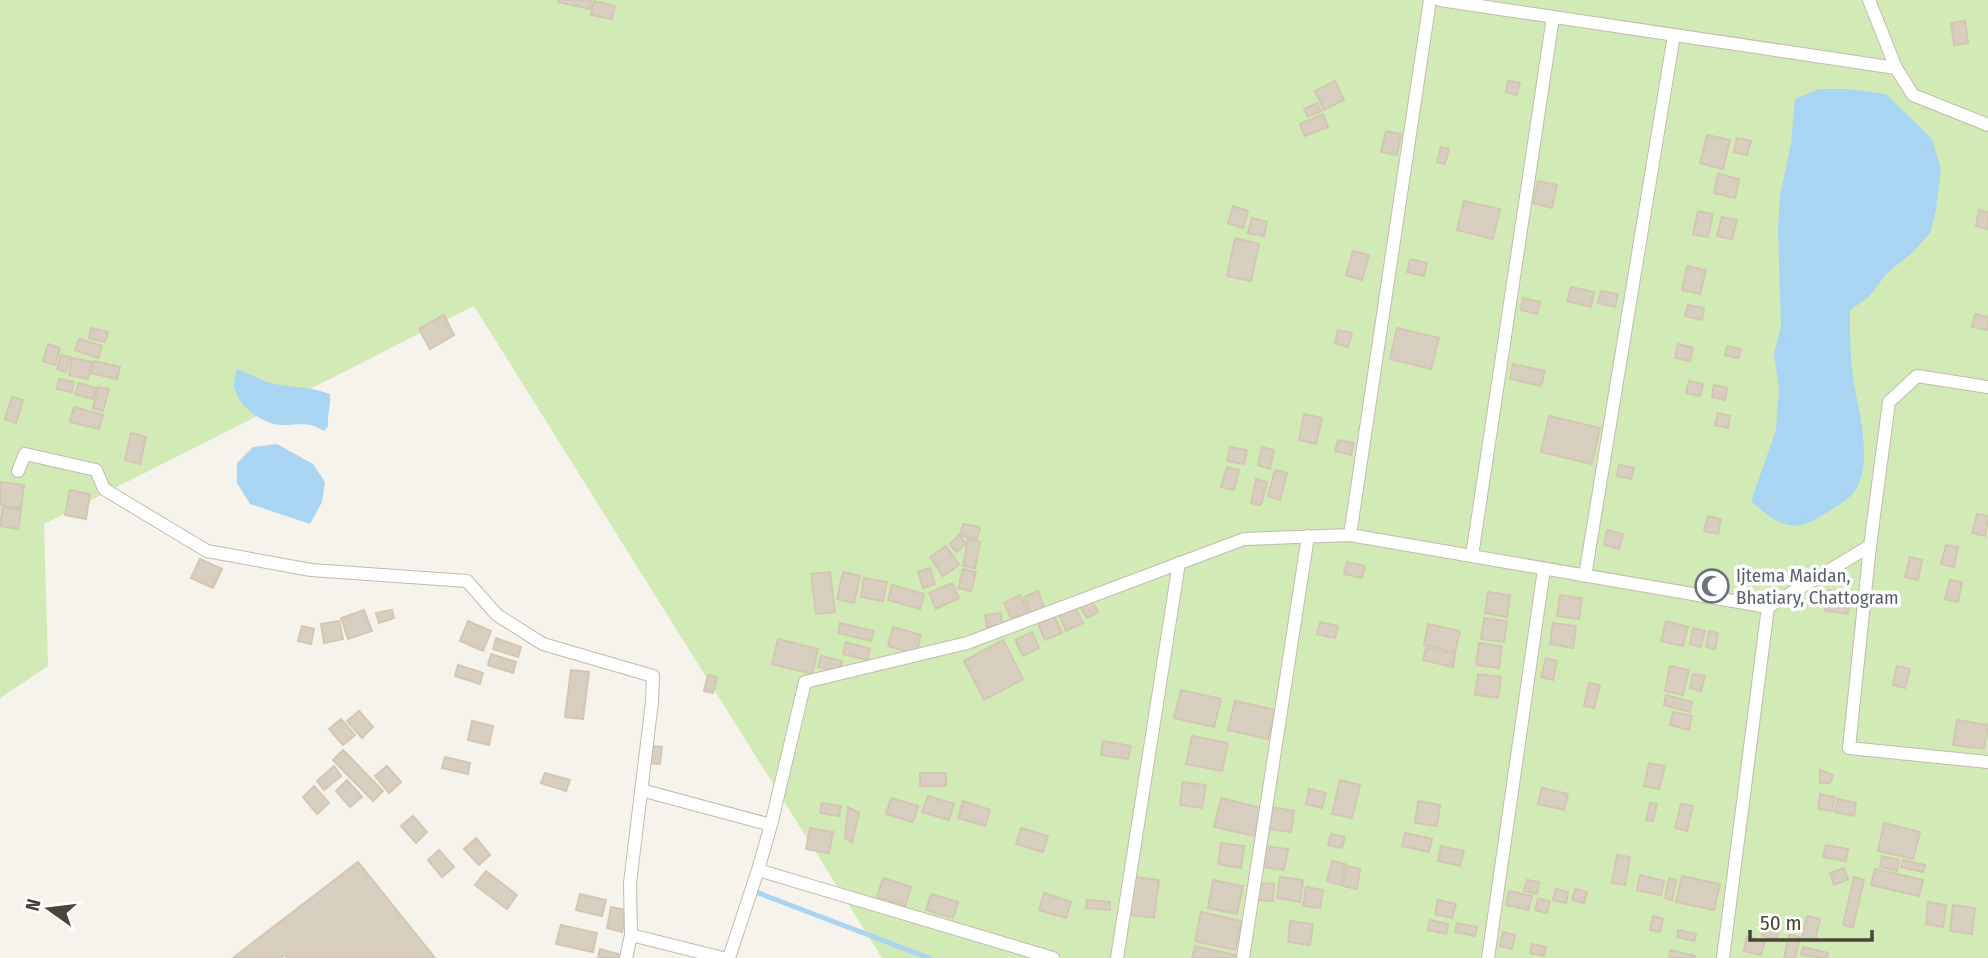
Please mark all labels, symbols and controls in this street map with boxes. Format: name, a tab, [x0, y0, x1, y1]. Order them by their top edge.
place label: Ijtema Maidan, Bhatiary, Chattogram	[1736, 564, 1899, 609]
mosque icon: Ijtema Maidan, Bhatiary, Chattogram	[1693, 567, 1731, 605]
north arrow	[14, 874, 84, 944]
text: N	[20, 897, 46, 913]
scale bar	[1750, 898, 1872, 942]
text: 50 m	[1760, 910, 1802, 936]

